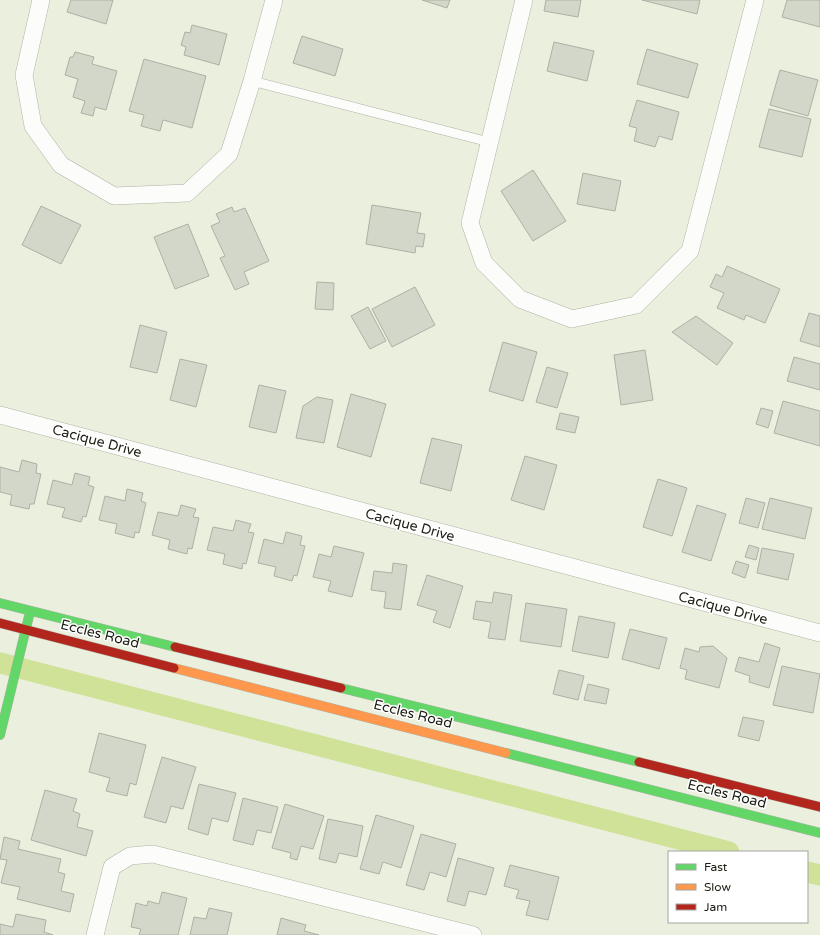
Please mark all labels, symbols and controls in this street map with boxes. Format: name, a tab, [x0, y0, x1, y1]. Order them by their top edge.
street label: Cacique Drive	[50, 421, 144, 461]
street label: Cacique Drive	[363, 505, 457, 545]
street label: Cacique Drive	[676, 588, 770, 628]
street label: Eccles Road	[59, 616, 141, 652]
street label: Eccles Road	[372, 696, 454, 732]
street label: Eccles Road	[686, 776, 768, 812]
legend	[668, 851, 808, 923]
text: Fast	[704, 860, 728, 874]
text: Slow	[704, 880, 731, 894]
text: Jam	[704, 900, 727, 914]

